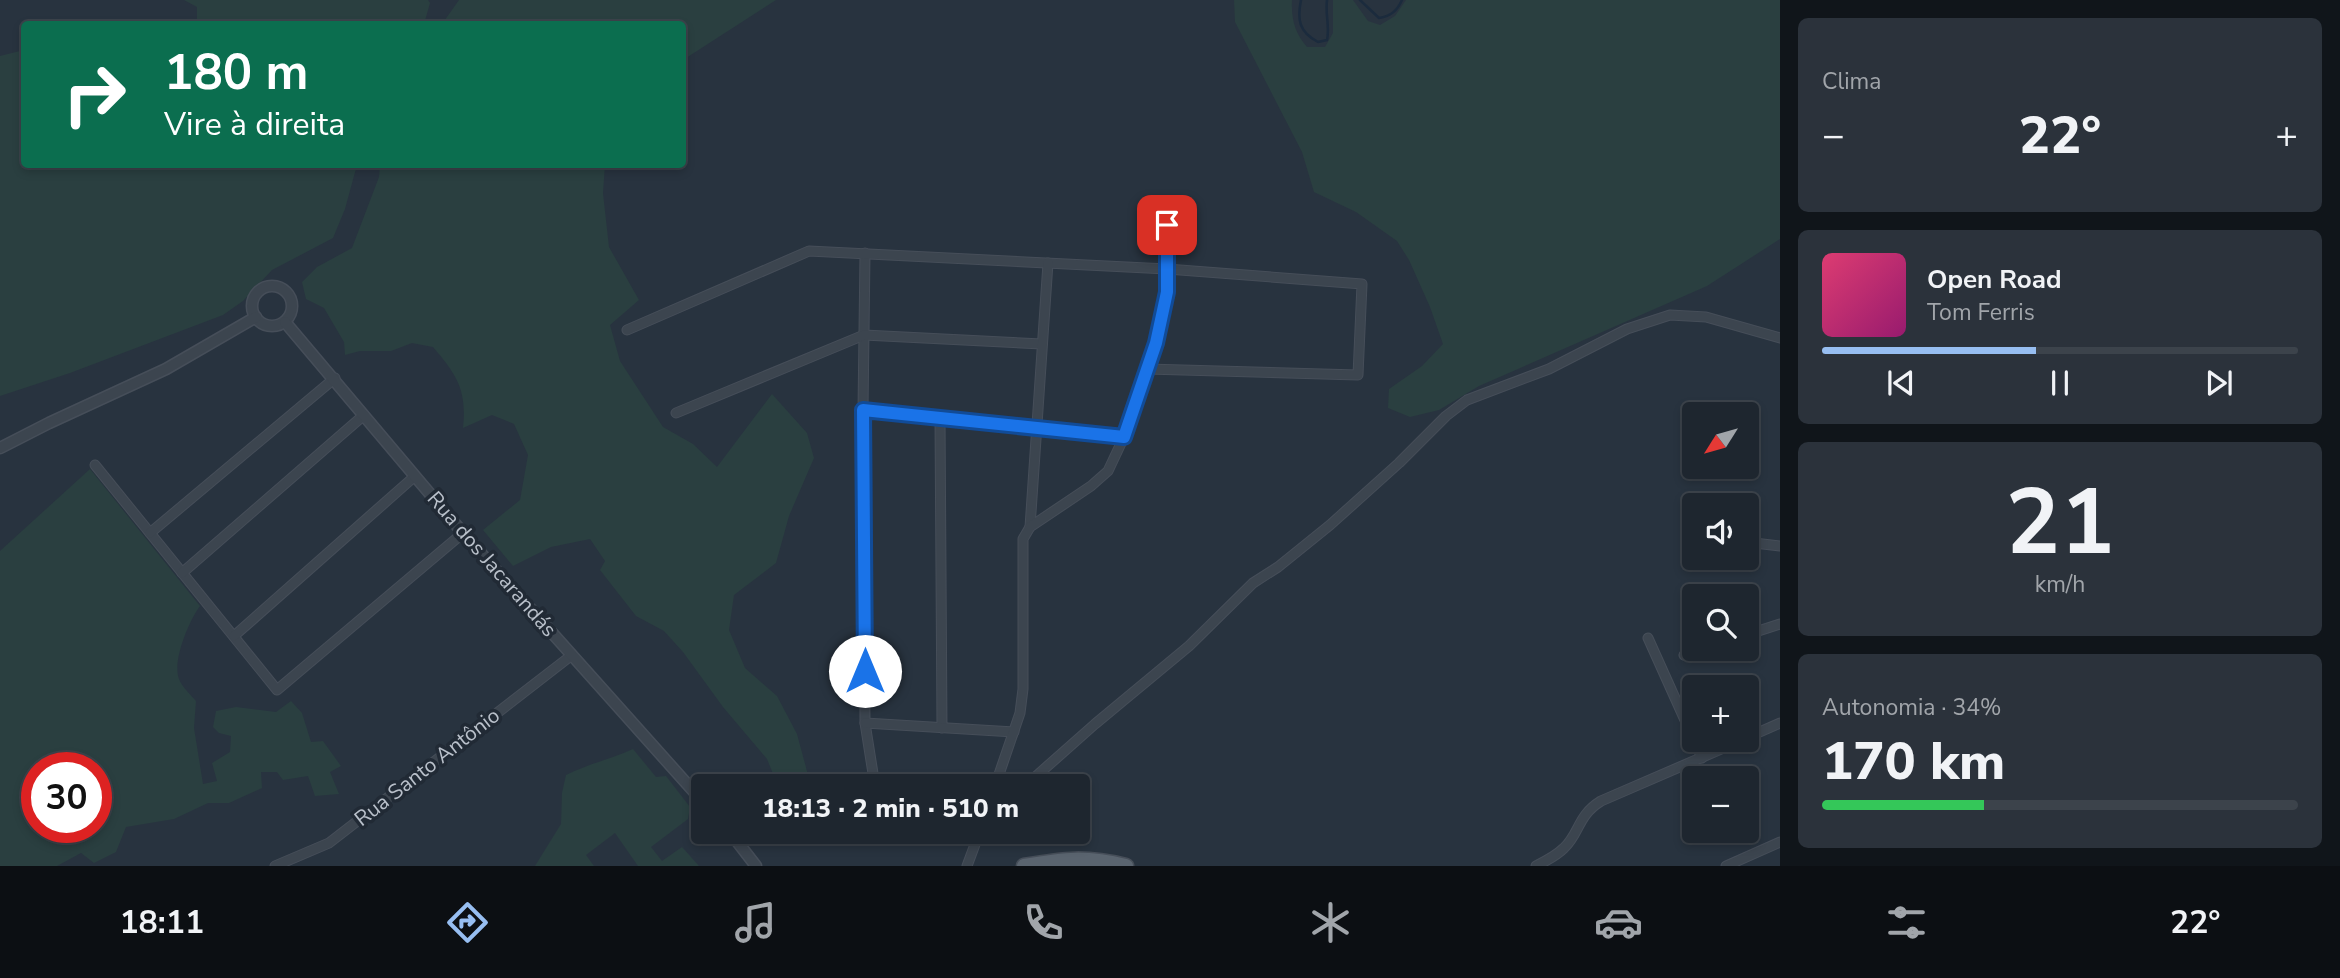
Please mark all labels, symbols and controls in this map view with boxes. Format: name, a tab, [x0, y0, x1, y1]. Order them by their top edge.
text: 180 m	[164, 39, 308, 106]
icon: right	[49, 49, 140, 140]
text: Clima	[1822, 66, 1882, 97]
text: 22°	[2019, 100, 2101, 171]
text: Vire à direita	[164, 103, 345, 146]
text: −	[1822, 110, 1845, 161]
text: +	[2275, 110, 2298, 161]
pin	[1137, 195, 1197, 255]
icon: arrive	[1148, 206, 1186, 244]
text: Open Road	[1927, 262, 2062, 297]
text: Tom Ferris	[1927, 297, 2035, 328]
icon: previous	[1882, 364, 1920, 402]
icon: pause	[2041, 364, 2079, 402]
icon: next	[2200, 364, 2238, 402]
north arrow	[1682, 402, 1759, 480]
map controls	[1682, 402, 1759, 843]
text: 21	[2005, 461, 2115, 585]
street label: Rua dos Jacarandás	[421, 485, 563, 643]
button: sound	[1682, 493, 1759, 570]
text: km/h	[2035, 569, 2085, 600]
button: search	[1682, 584, 1759, 661]
position arrow	[828, 634, 902, 708]
button: +	[1682, 675, 1759, 752]
text: Autonomia · 34%	[1822, 692, 2002, 723]
street label: Rua Santo Antônio	[349, 701, 505, 833]
text: 170 km	[1822, 726, 2005, 797]
speed limit sign: 30	[21, 752, 112, 843]
button: −	[1682, 766, 1759, 843]
text: 18:13 · 2 min · 510 m	[762, 791, 1019, 826]
icon: directions	[443, 898, 492, 947]
icon: music	[731, 898, 780, 947]
icon: phone	[1019, 898, 1068, 947]
icon: climate	[1306, 898, 1355, 947]
icon: car	[1594, 898, 1643, 947]
icon: filters	[1882, 898, 1931, 947]
text: 18:11	[119, 901, 204, 944]
text: 22°	[2170, 901, 2220, 944]

